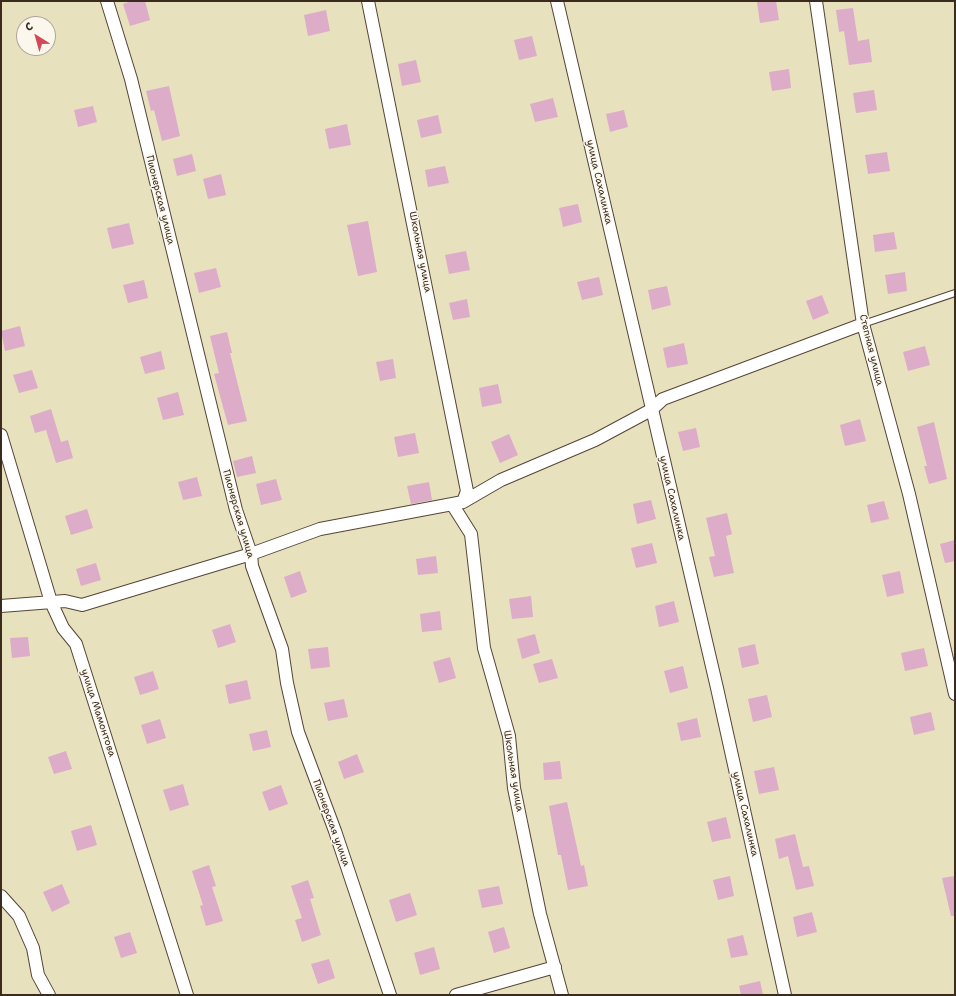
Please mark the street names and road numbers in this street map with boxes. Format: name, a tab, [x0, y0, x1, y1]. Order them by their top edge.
street label: улица Сахалинка	[583, 138, 615, 226]
street label: Пионерская улица	[143, 154, 177, 246]
street label: Школьная улица	[406, 210, 434, 294]
street label: Степная улица	[856, 313, 886, 387]
street label: улица Сахалинка	[656, 454, 688, 542]
street label: Пионерская улица	[220, 468, 256, 560]
street label: улица Мамонтова	[78, 668, 118, 758]
street label: Школьная улица	[501, 729, 525, 813]
street label: улица Сахалинка	[729, 770, 761, 858]
street label: Пионерская улица	[310, 778, 352, 868]

